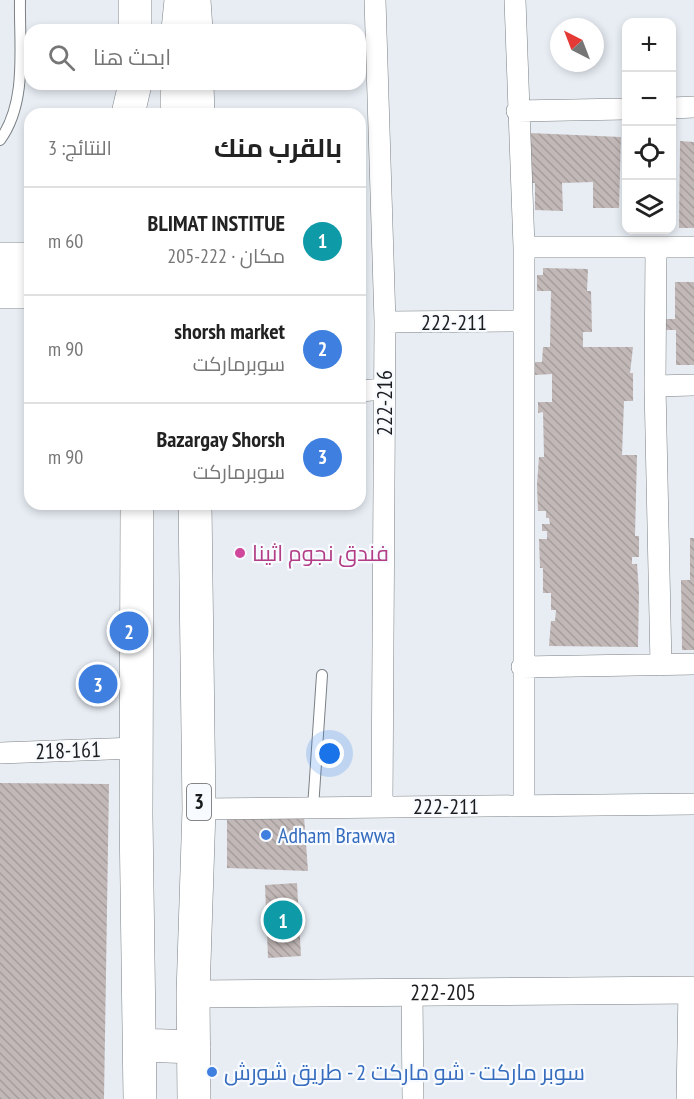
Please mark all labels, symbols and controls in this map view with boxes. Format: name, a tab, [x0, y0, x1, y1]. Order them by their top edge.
north arrow	[550, 18, 604, 72]
map controls	[622, 18, 676, 234]
button: +	[622, 18, 676, 72]
search box	[24, 24, 366, 90]
icon: search	[45, 41, 78, 74]
text: ابحث هنا	[93, 43, 171, 71]
button: −	[622, 72, 676, 126]
button: locate	[622, 126, 676, 180]
text: بالقرب منك	[214, 131, 342, 164]
text: النتائج: 3	[48, 135, 112, 161]
button: layers	[622, 180, 676, 234]
text: BLIMAT INSTITUE	[148, 209, 285, 237]
text: 60 m	[48, 228, 83, 254]
text: 1	[318, 228, 327, 254]
text: مكان · 222-205	[167, 243, 285, 269]
street label: 222-211	[421, 308, 487, 336]
text: shorsh market	[174, 317, 285, 345]
text: 90 m	[48, 336, 83, 362]
text: 2	[318, 336, 327, 362]
text: سوبرماركت	[193, 351, 285, 377]
street label: 222-216	[370, 370, 398, 436]
text: Bazargay Shorsh	[156, 425, 285, 453]
text: 90 m	[48, 444, 83, 470]
text: 3	[318, 444, 327, 470]
text: سوبرماركت	[193, 459, 285, 485]
place label: فندق نجوم اثينا	[252, 539, 389, 569]
marker: فندق نجوم اثينا	[233, 546, 247, 560]
pin: 2	[110, 608, 148, 654]
pin: 3	[78, 662, 118, 706]
street label: 218-161	[35, 735, 101, 765]
your location	[315, 739, 344, 768]
road number: 3	[187, 784, 211, 820]
street label: 222-211	[413, 792, 479, 820]
place label: Adham Brawwa	[278, 821, 395, 849]
marker: Adham Brawwa	[259, 828, 273, 842]
pin: 1	[264, 898, 302, 942]
street label: 222-205	[410, 978, 476, 1006]
place label: سوبر ماركت - شو ماركت 2 - طريق شورش	[224, 1058, 585, 1086]
marker: سوبر ماركت - شو ماركت 2 - طريق شورش	[205, 1065, 219, 1079]

